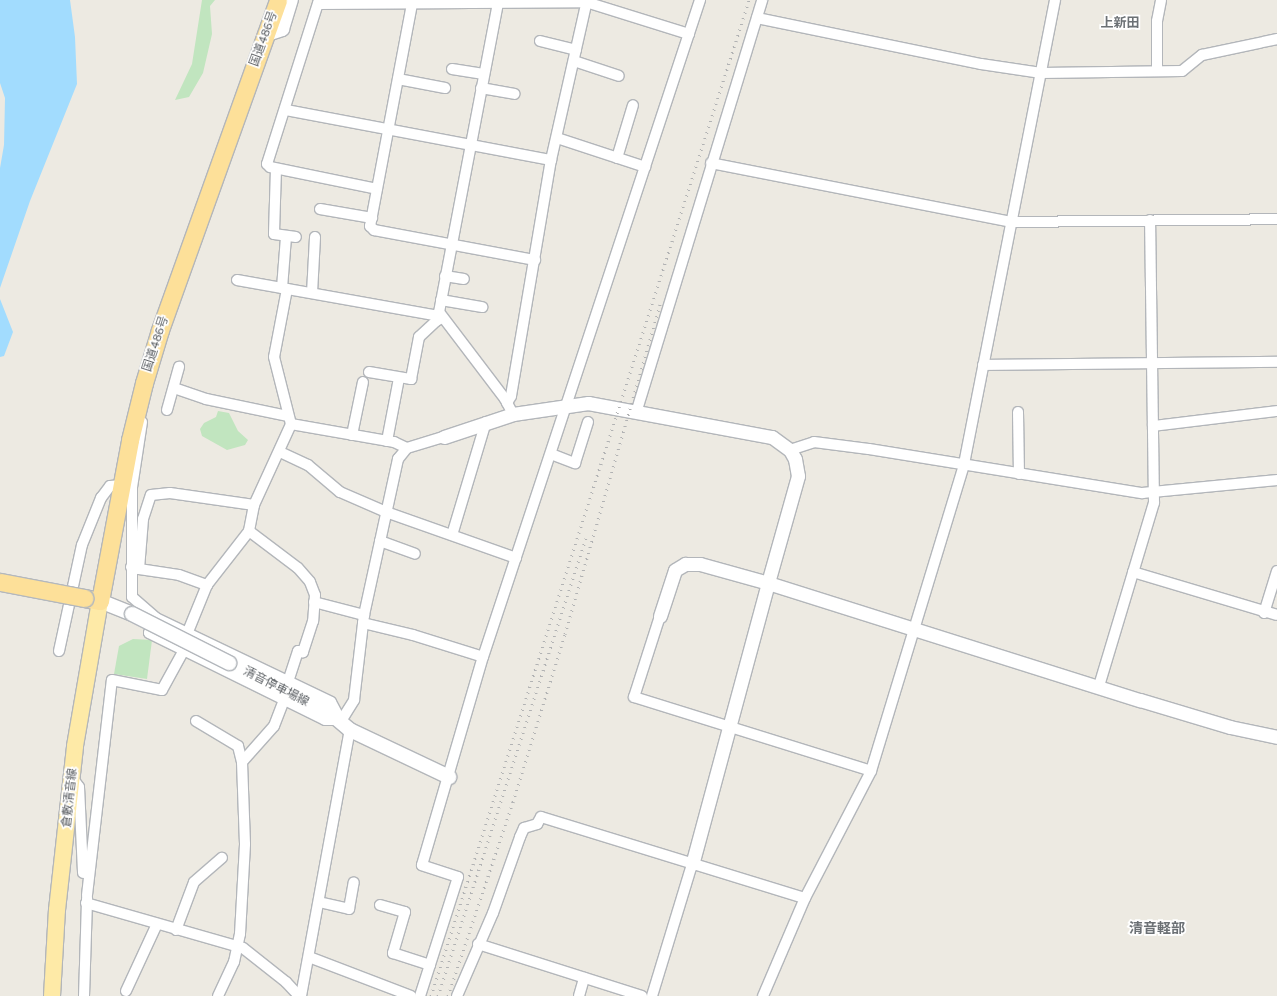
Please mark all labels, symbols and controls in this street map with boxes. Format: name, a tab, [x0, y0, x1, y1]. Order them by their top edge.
street label: 国道486号	[247, 9, 281, 69]
district label: 上新田	[1101, 15, 1139, 31]
street label: 国道486号	[140, 314, 172, 374]
street label: 清音停車場線	[241, 664, 311, 710]
street label: 倉敷清音線	[60, 767, 80, 829]
district label: 清音軽部	[1129, 921, 1185, 937]

